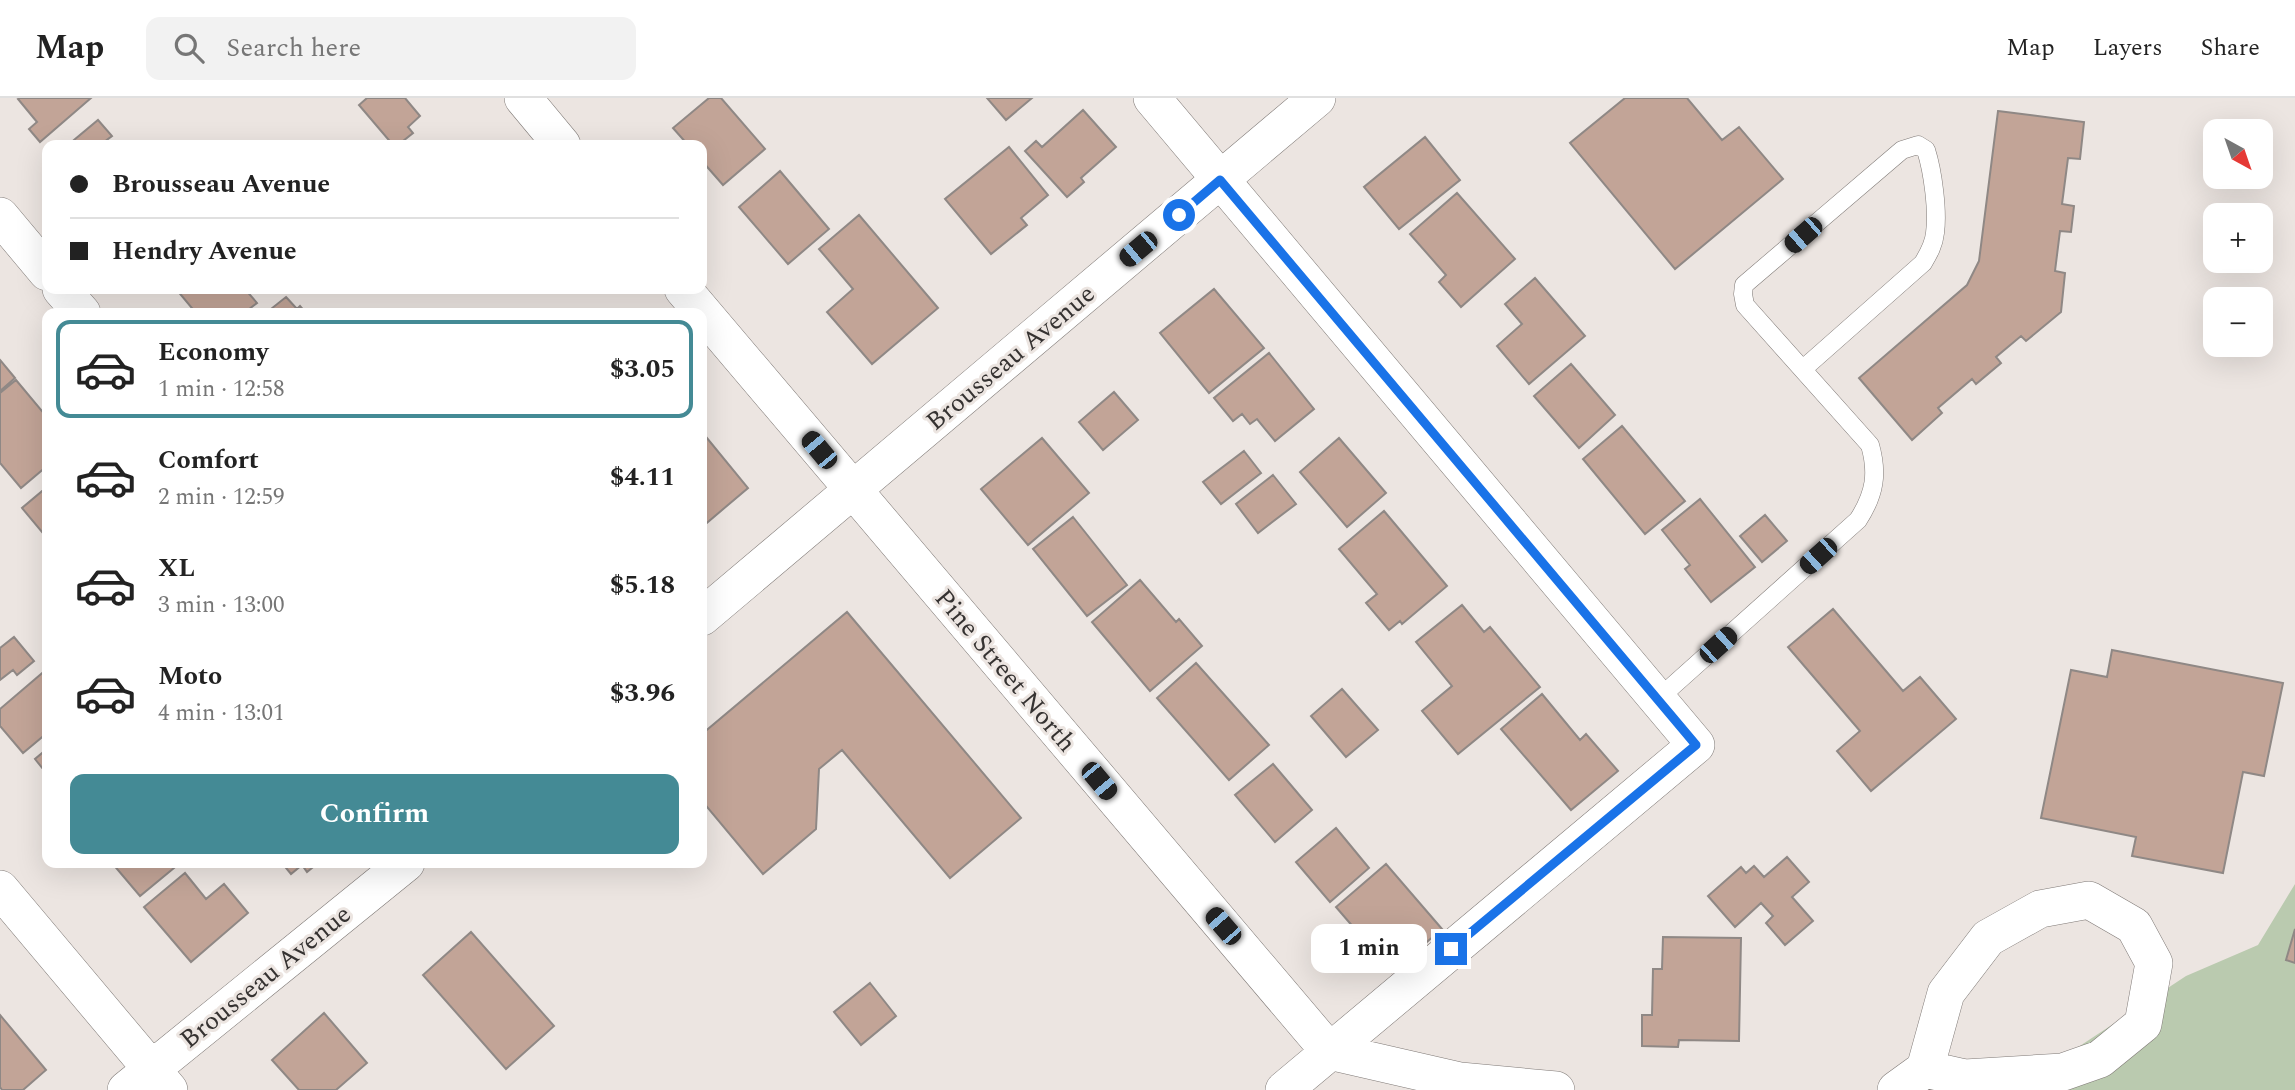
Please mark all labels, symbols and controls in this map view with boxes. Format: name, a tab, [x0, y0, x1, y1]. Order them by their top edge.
search box	[146, 17, 636, 80]
text: Map	[35, 23, 104, 73]
text: Search here	[226, 28, 361, 68]
icon: search	[170, 29, 208, 67]
text: Map	[2006, 30, 2055, 66]
text: Layers	[2093, 30, 2163, 66]
text: Share	[2201, 30, 2260, 66]
north arrow	[2203, 119, 2273, 189]
map controls	[2203, 119, 2273, 357]
text: Brousseau Avenue	[112, 164, 330, 204]
route start	[1163, 199, 1195, 231]
button: +	[2203, 203, 2273, 273]
car	[1781, 213, 1826, 257]
car	[1116, 227, 1161, 271]
text: Hendry Avenue	[112, 231, 297, 271]
street label: Brousseau Avenue	[917, 275, 1104, 441]
button: −	[2203, 287, 2273, 357]
text: Economy	[158, 332, 268, 372]
icon: car	[74, 338, 137, 401]
text: $3.05	[610, 349, 675, 389]
text: 1 min · 12:58	[158, 372, 285, 407]
car	[798, 427, 841, 473]
text: Comfort	[158, 440, 259, 480]
icon: car	[74, 446, 137, 509]
text: $4.11	[610, 457, 675, 497]
text: 2 min · 12:59	[158, 480, 285, 515]
car	[1796, 534, 1841, 578]
text: XL	[158, 548, 195, 588]
icon: car	[74, 554, 137, 617]
text: $5.18	[610, 565, 675, 605]
street label: Pine Street North	[925, 580, 1086, 761]
text: 3 min · 13:00	[158, 588, 285, 623]
car	[1696, 623, 1741, 667]
text: Moto	[158, 656, 222, 696]
icon: car	[74, 662, 137, 725]
text: $3.96	[610, 673, 675, 713]
text: 4 min · 13:01	[158, 696, 285, 731]
car	[1078, 758, 1121, 804]
button: Confirm	[70, 774, 679, 854]
street label: Brousseau Avenue	[171, 895, 360, 1059]
car	[1202, 903, 1245, 949]
callout: 1 min	[1311, 924, 1426, 974]
text: 1 min	[1338, 931, 1400, 966]
route end	[1435, 933, 1467, 965]

